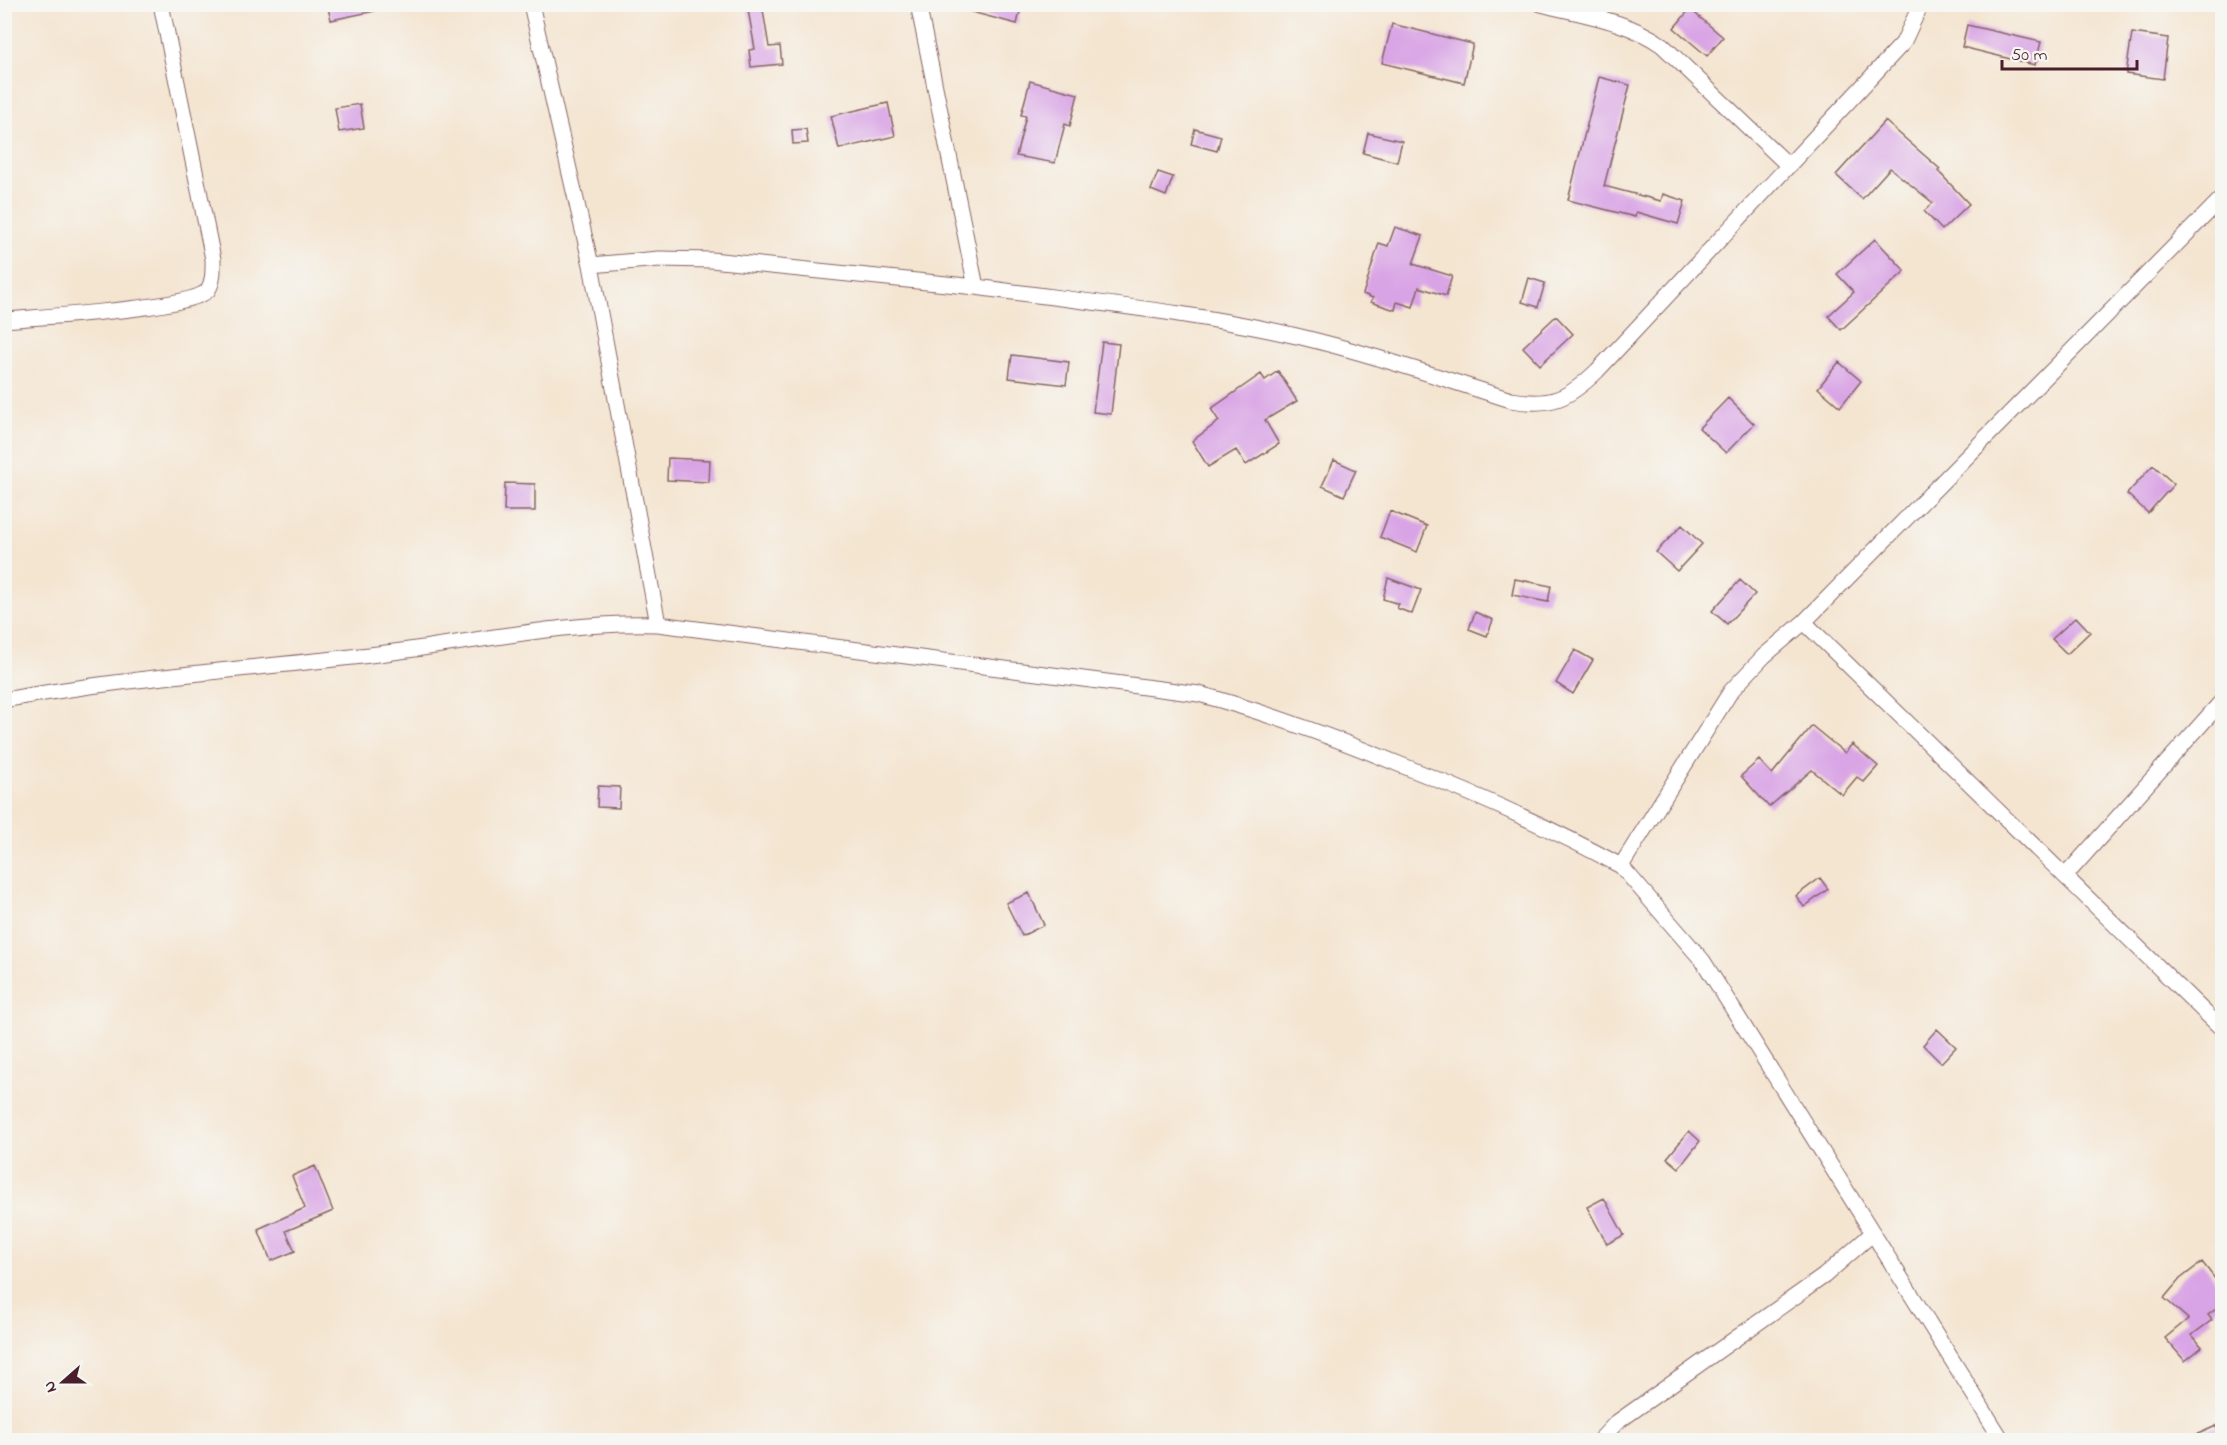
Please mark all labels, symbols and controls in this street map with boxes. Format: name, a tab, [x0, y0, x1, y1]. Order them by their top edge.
scale bar	[2002, 33, 2137, 71]
text: 50 m	[2011, 43, 2048, 69]
north arrow	[33, 1352, 93, 1412]
text: N	[38, 1377, 64, 1396]

